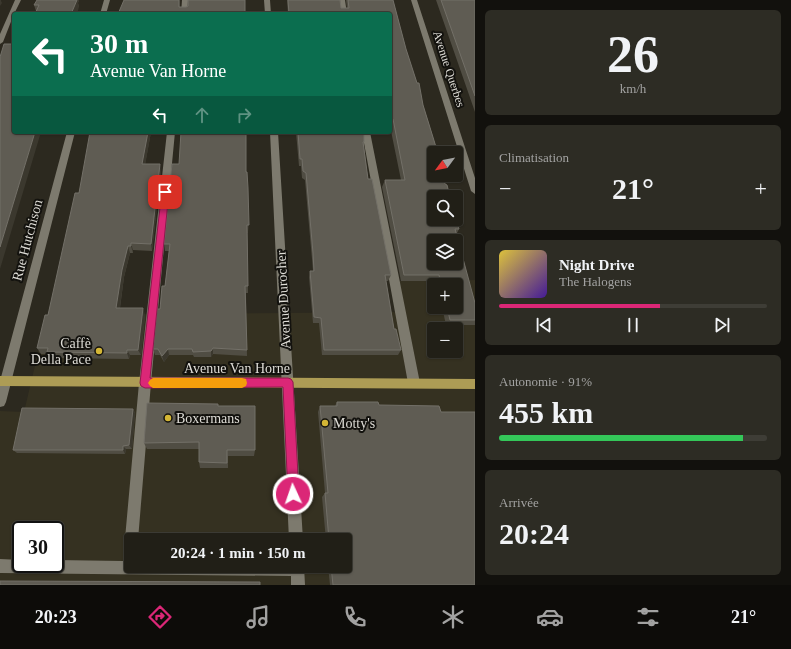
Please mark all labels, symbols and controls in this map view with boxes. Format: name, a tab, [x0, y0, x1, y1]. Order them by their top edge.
text: 26	[607, 26, 659, 83]
icon: left	[24, 28, 76, 80]
text: 30 m	[90, 28, 148, 59]
street label: Avenue Querbes	[430, 29, 468, 109]
text: Avenue Van Horne	[90, 61, 226, 81]
text: km/h	[620, 81, 646, 96]
icon: left	[149, 104, 171, 126]
icon: ahead	[191, 104, 213, 126]
icon: right	[233, 104, 255, 126]
north arrow	[427, 146, 463, 182]
map controls	[427, 146, 463, 358]
text: Climatisation	[499, 150, 569, 165]
text: 21°	[612, 172, 654, 205]
pin	[148, 175, 182, 209]
text: −	[499, 176, 511, 201]
text: +	[755, 176, 767, 201]
icon: arrive	[154, 181, 176, 203]
button: search	[427, 190, 463, 226]
street label: Rue Hutchison	[9, 198, 46, 282]
button: layers	[427, 234, 463, 270]
street label: Avenue Durocher	[273, 250, 294, 350]
text: Night Drive	[559, 257, 634, 273]
text: The Halogens	[559, 274, 632, 289]
button: +	[427, 278, 463, 314]
icon: previous	[533, 314, 555, 336]
icon: pause	[622, 314, 644, 336]
icon: next	[711, 314, 733, 336]
button: −	[427, 322, 463, 358]
place label: Caffè Della Pace	[31, 336, 91, 367]
marker: Caffè Della Pace	[94, 346, 104, 356]
street label: Avenue Van Horne	[184, 361, 290, 376]
text: Autonomie · 91%	[499, 374, 592, 389]
text: 455 km	[499, 396, 593, 429]
place label: Boxermans	[176, 411, 240, 426]
marker: Boxermans	[163, 413, 173, 423]
place label: Motty's	[333, 416, 375, 431]
marker: Motty's	[320, 418, 330, 428]
position arrow	[272, 473, 314, 515]
text: Arrivée	[499, 495, 539, 510]
text: 20:24	[499, 517, 569, 550]
speed limit sign: 30	[12, 521, 64, 573]
text: 20:24 · 1 min · 150 m	[171, 545, 306, 561]
icon: directions	[146, 603, 174, 631]
icon: music	[244, 603, 272, 631]
icon: phone	[341, 603, 369, 631]
icon: climate	[439, 603, 467, 631]
icon: car	[536, 603, 564, 631]
icon: filters	[634, 603, 662, 631]
text: 20:23	[35, 607, 77, 627]
text: 21°	[731, 607, 756, 627]

